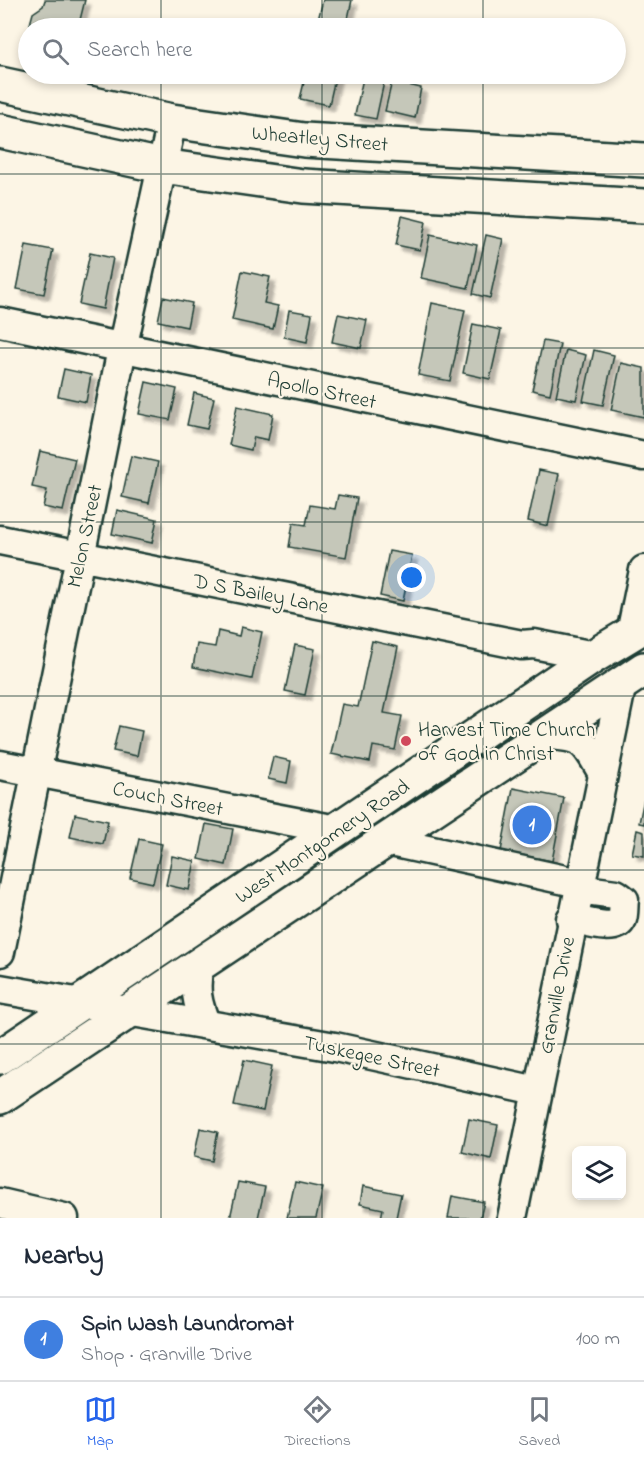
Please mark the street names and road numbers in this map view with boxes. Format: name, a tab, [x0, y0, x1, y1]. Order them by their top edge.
street label: Wheatley Street	[250, 119, 389, 163]
street label: Apollo Street	[264, 366, 379, 418]
street label: Melon Street	[60, 482, 112, 591]
street label: D S Bailey Lane	[189, 567, 331, 625]
street label: West Montgomery Road	[230, 773, 418, 914]
street label: Couch Street	[110, 775, 225, 825]
street label: Granville Drive	[532, 934, 584, 1057]
street label: Tuskegee Street	[300, 1029, 442, 1089]

